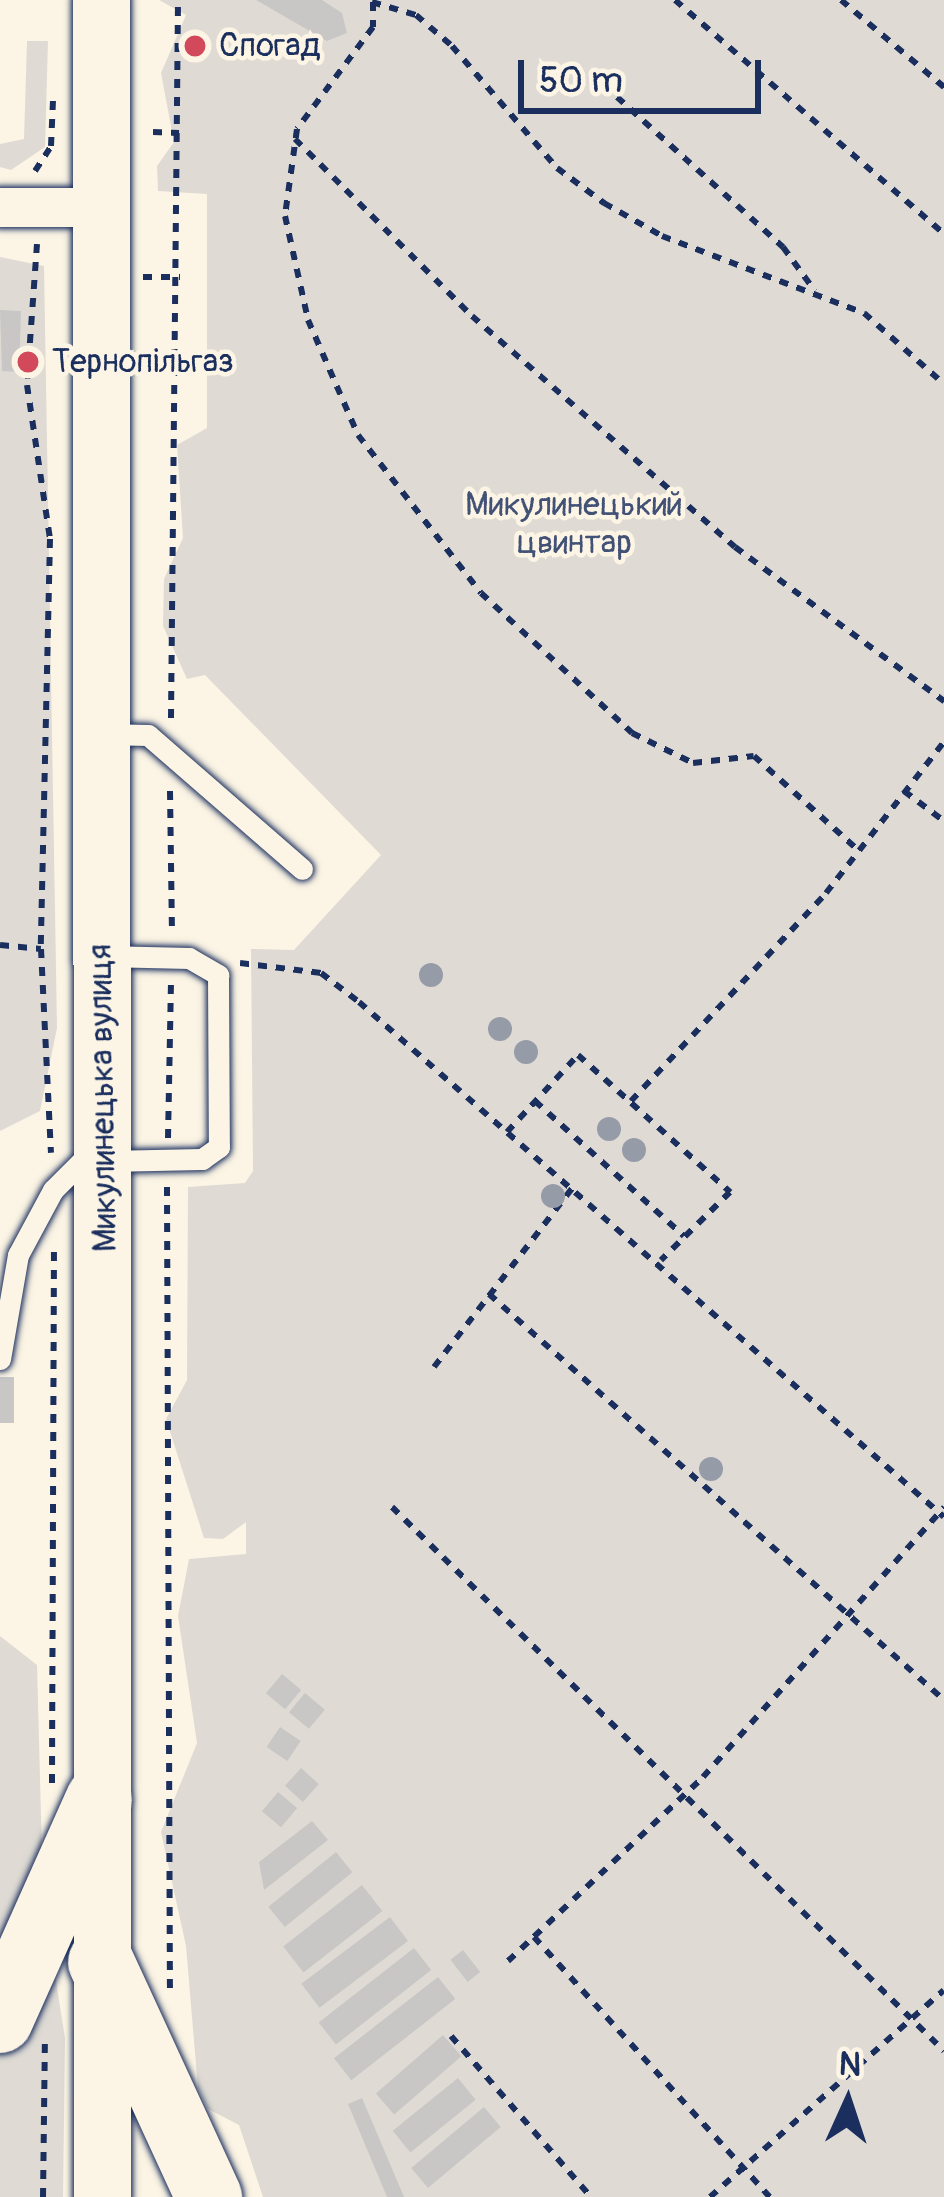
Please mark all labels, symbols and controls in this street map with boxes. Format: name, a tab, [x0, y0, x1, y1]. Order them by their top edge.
place label: Спогад	[219, 26, 320, 66]
marker: Спогад	[182, 33, 208, 59]
scale bar	[524, 36, 767, 110]
text: 50 m	[539, 58, 623, 103]
place label: Тернопільгаз	[52, 342, 234, 382]
marker: Тернопільгаз	[15, 349, 41, 375]
park label: Микулинецький цвинтар	[465, 485, 683, 563]
street label: Микулинецька вулиця	[81, 944, 125, 1252]
north arrow	[788, 2041, 908, 2161]
text: N	[838, 2043, 862, 2086]

